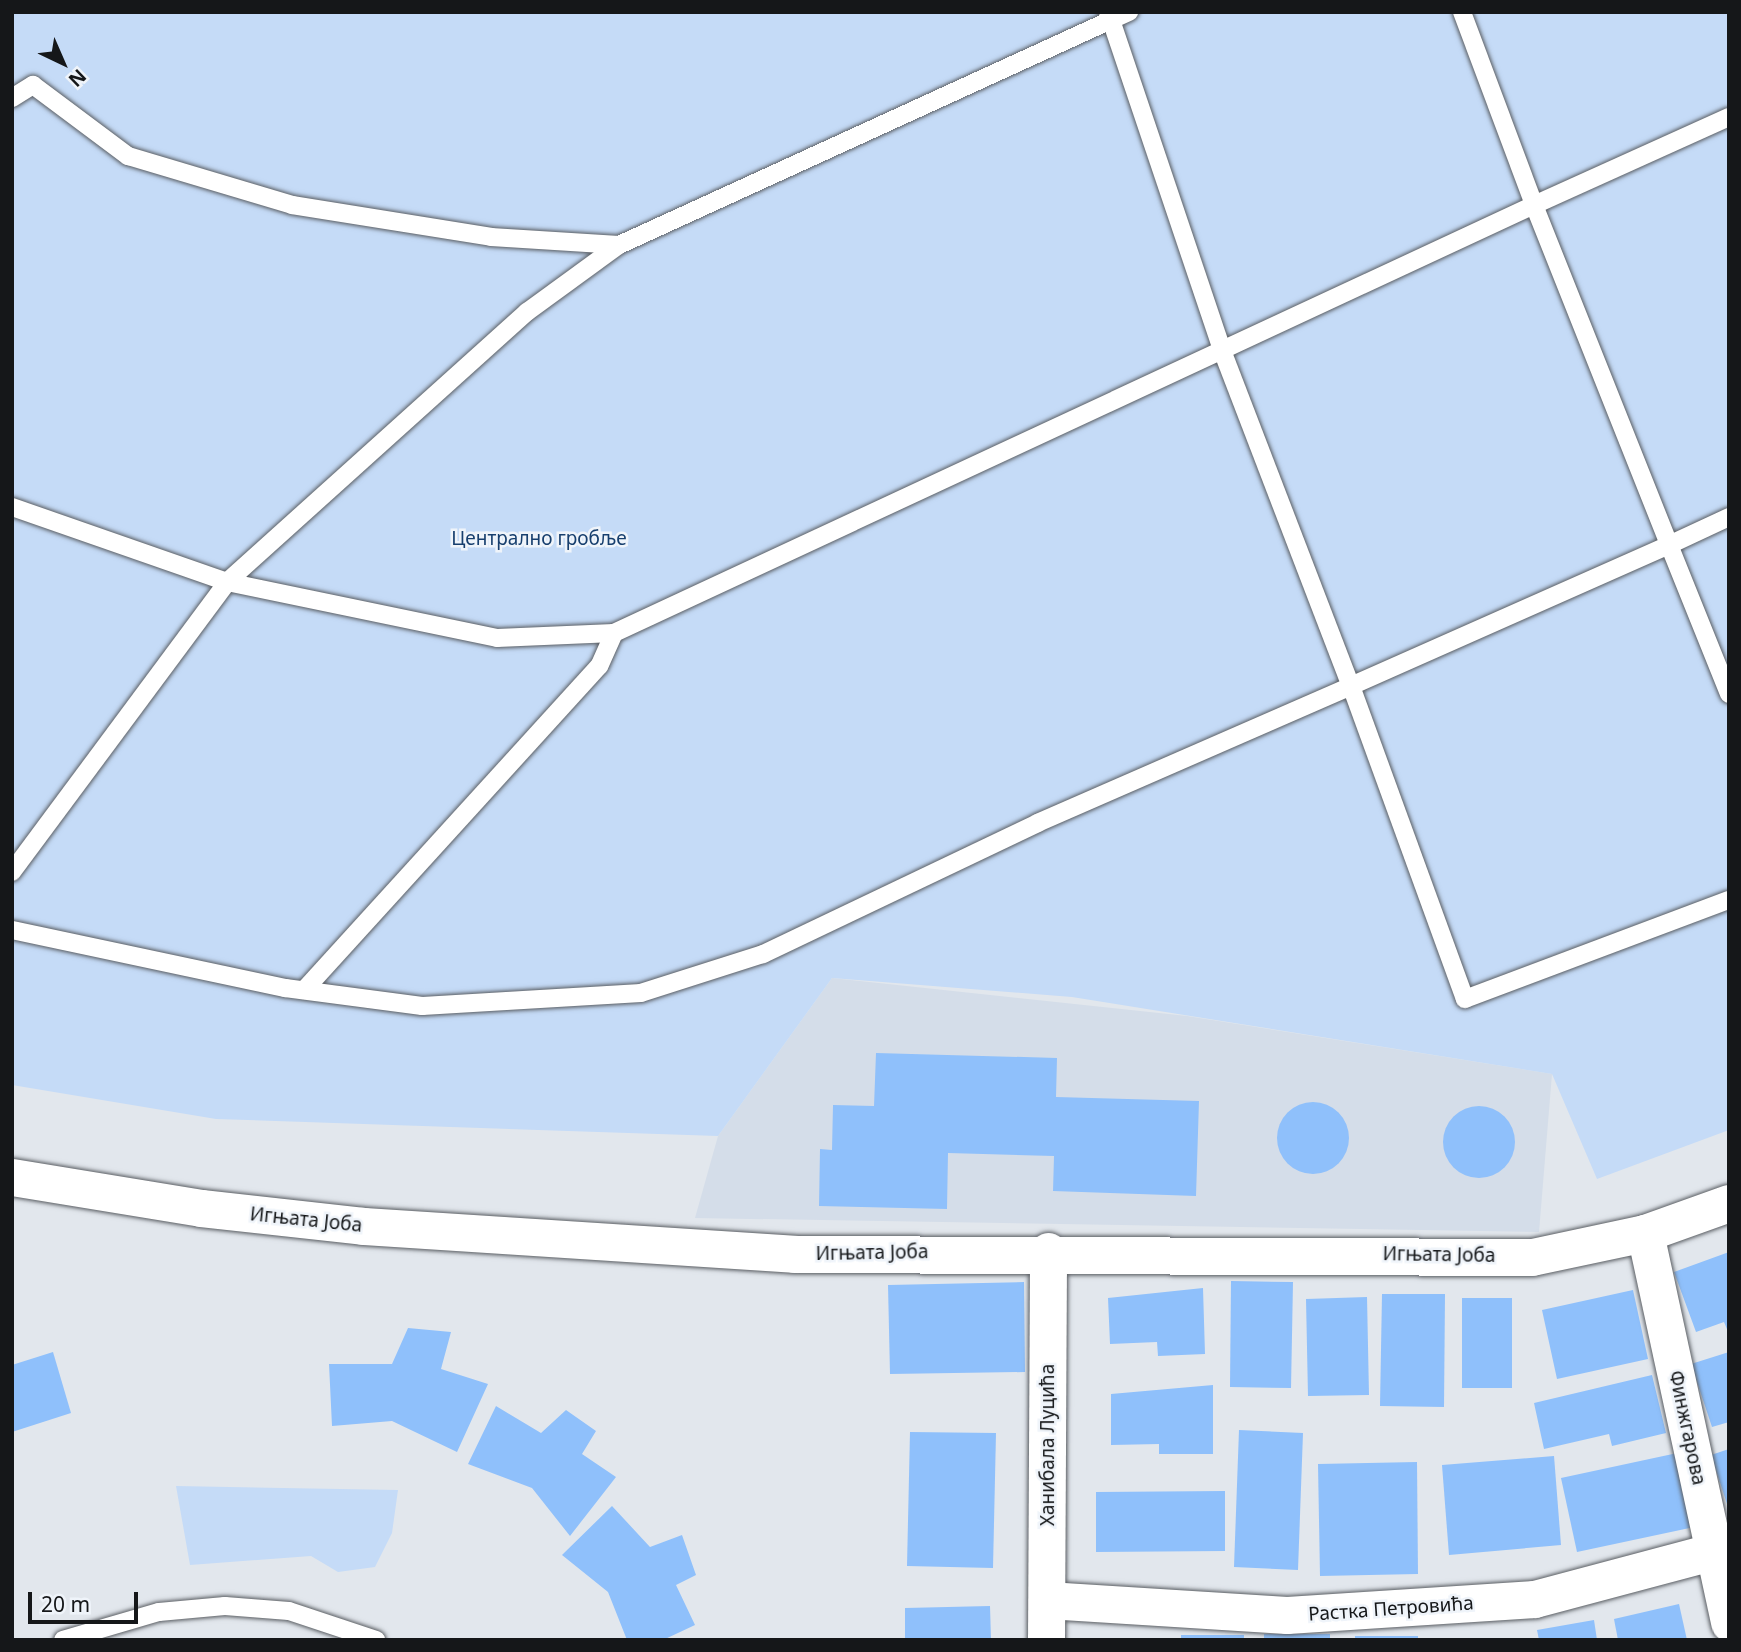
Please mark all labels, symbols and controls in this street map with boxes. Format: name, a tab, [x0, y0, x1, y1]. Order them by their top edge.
north arrow	[28, 28, 98, 98]
text: N	[63, 63, 92, 93]
park label: Централно гробље	[451, 528, 627, 550]
street label: Игњата Јоба	[249, 1203, 363, 1237]
street label: Игњата Јоба	[815, 1241, 929, 1265]
street label: Игњата Јоба	[1382, 1243, 1496, 1267]
street label: Ханибала Луцића	[1037, 1364, 1059, 1526]
street label: Финжгарова	[1664, 1369, 1710, 1487]
scale bar	[32, 1578, 142, 1622]
text: 20 m	[41, 1590, 90, 1618]
street label: Растка Петровића	[1308, 1592, 1474, 1626]

